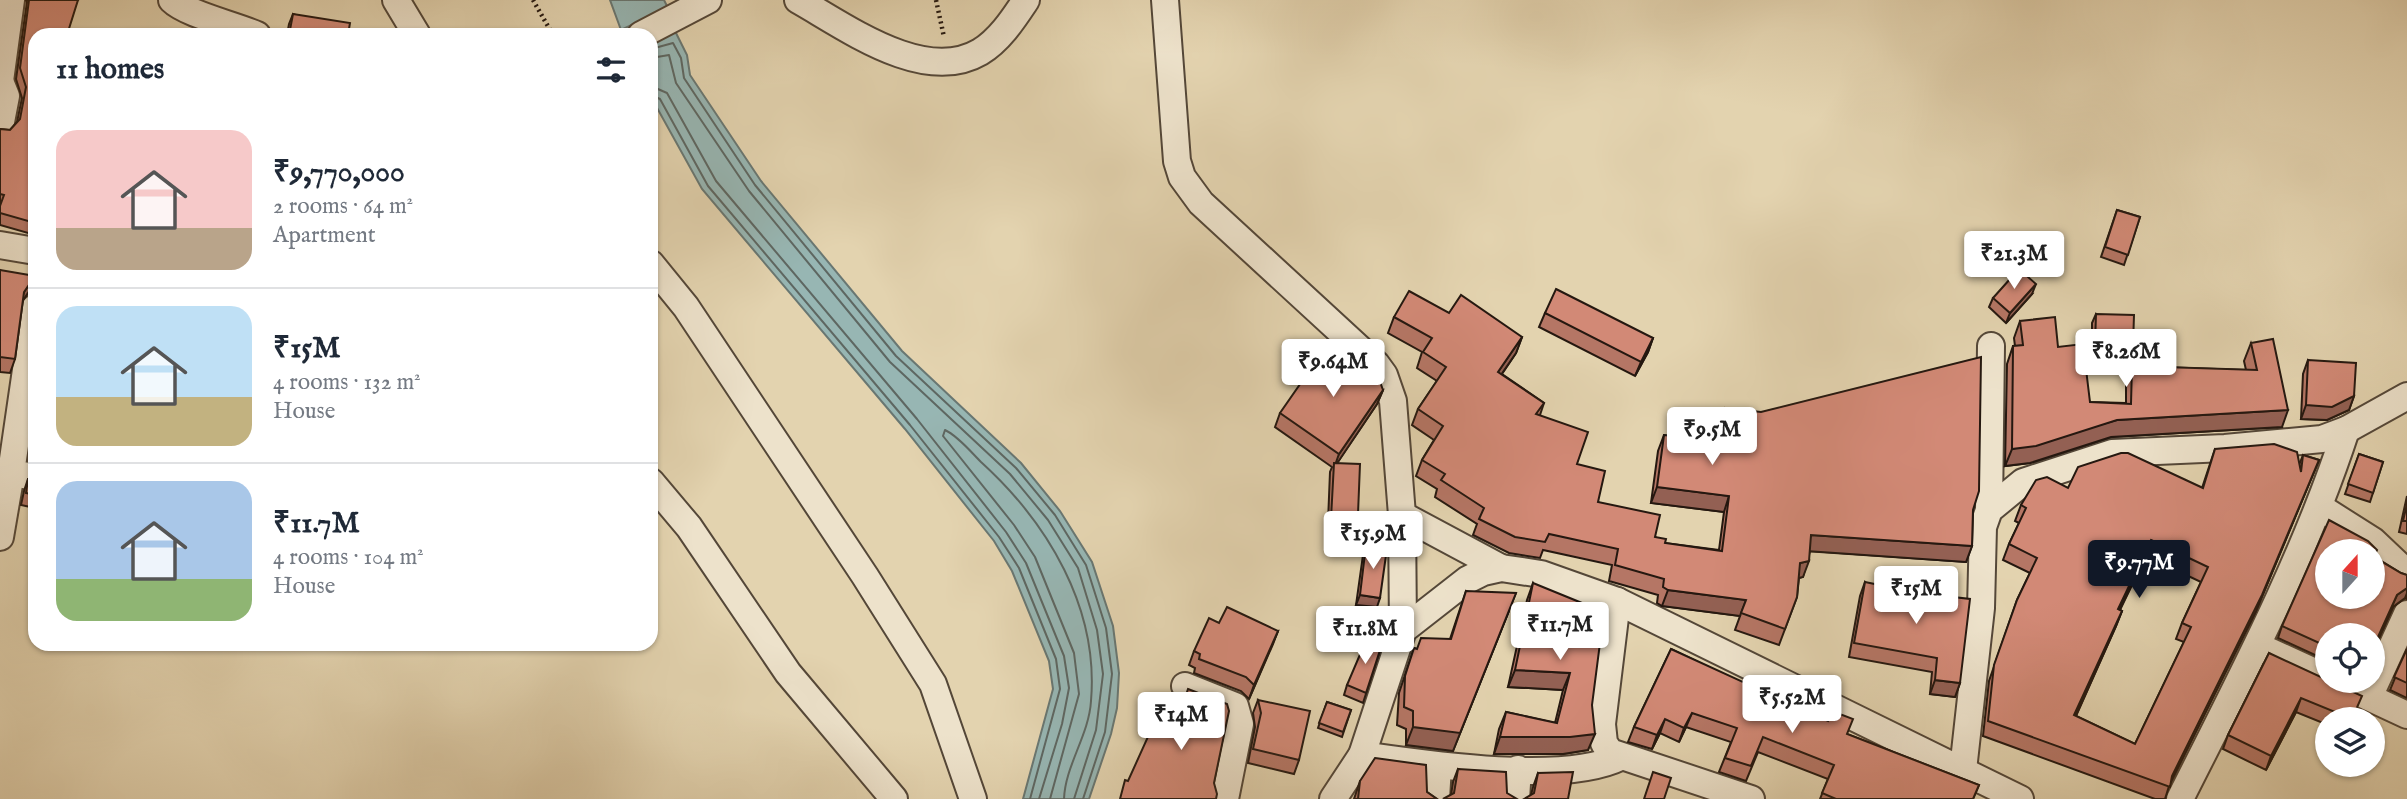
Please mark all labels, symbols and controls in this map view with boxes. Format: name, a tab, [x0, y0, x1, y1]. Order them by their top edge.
text: 11 homes	[56, 51, 164, 89]
icon: filters	[592, 51, 630, 89]
text: ₹9,770,000	[273, 154, 405, 192]
icon: home	[112, 158, 196, 242]
text: 2 rooms · 64 m²	[273, 192, 413, 221]
text: Apartment	[273, 221, 376, 250]
pin: ₹21.3M	[1957, 232, 2071, 291]
text: ₹21.3M	[1980, 239, 2048, 268]
text: ₹15M	[273, 330, 340, 368]
pin: ₹8.26M	[2069, 330, 2183, 389]
icon: home	[112, 334, 196, 418]
text: ₹8.26M	[2091, 337, 2161, 366]
pin: ₹9.64M	[1276, 340, 1390, 399]
text: ₹9.64M	[1298, 347, 1368, 376]
text: 4 rooms · 132 m²	[273, 368, 421, 397]
text: House	[273, 397, 335, 426]
pin: ₹9.5M	[1663, 407, 1761, 467]
text: ₹9.5M	[1683, 415, 1741, 444]
text: ₹11.7M	[273, 505, 360, 543]
icon: home	[112, 509, 196, 593]
pin: ₹15.9M	[1316, 512, 1430, 571]
text: ₹15.9M	[1340, 519, 1406, 548]
north arrow	[2315, 539, 2385, 609]
map controls	[2315, 539, 2385, 777]
pin: ₹9.77M	[2082, 540, 2196, 600]
text: 4 rooms · 104 m²	[273, 543, 424, 572]
text: ₹9.77M	[2104, 548, 2174, 577]
pin: ₹15M	[1875, 566, 1957, 626]
text: House	[273, 572, 335, 601]
text: ₹15M	[1890, 574, 1942, 603]
pin: ₹11.7M	[1503, 602, 1617, 662]
pin: ₹11.8M	[1308, 606, 1422, 666]
text: ₹11.7M	[1527, 610, 1593, 639]
text: ₹11.8M	[1332, 614, 1398, 643]
button: locate	[2315, 623, 2385, 693]
pin: ₹5.52M	[1735, 676, 1849, 735]
text: ₹5.52M	[1758, 683, 1826, 712]
pin: ₹14M	[1140, 692, 1222, 752]
text: ₹14M	[1154, 700, 1208, 729]
button: layers	[2315, 707, 2385, 777]

